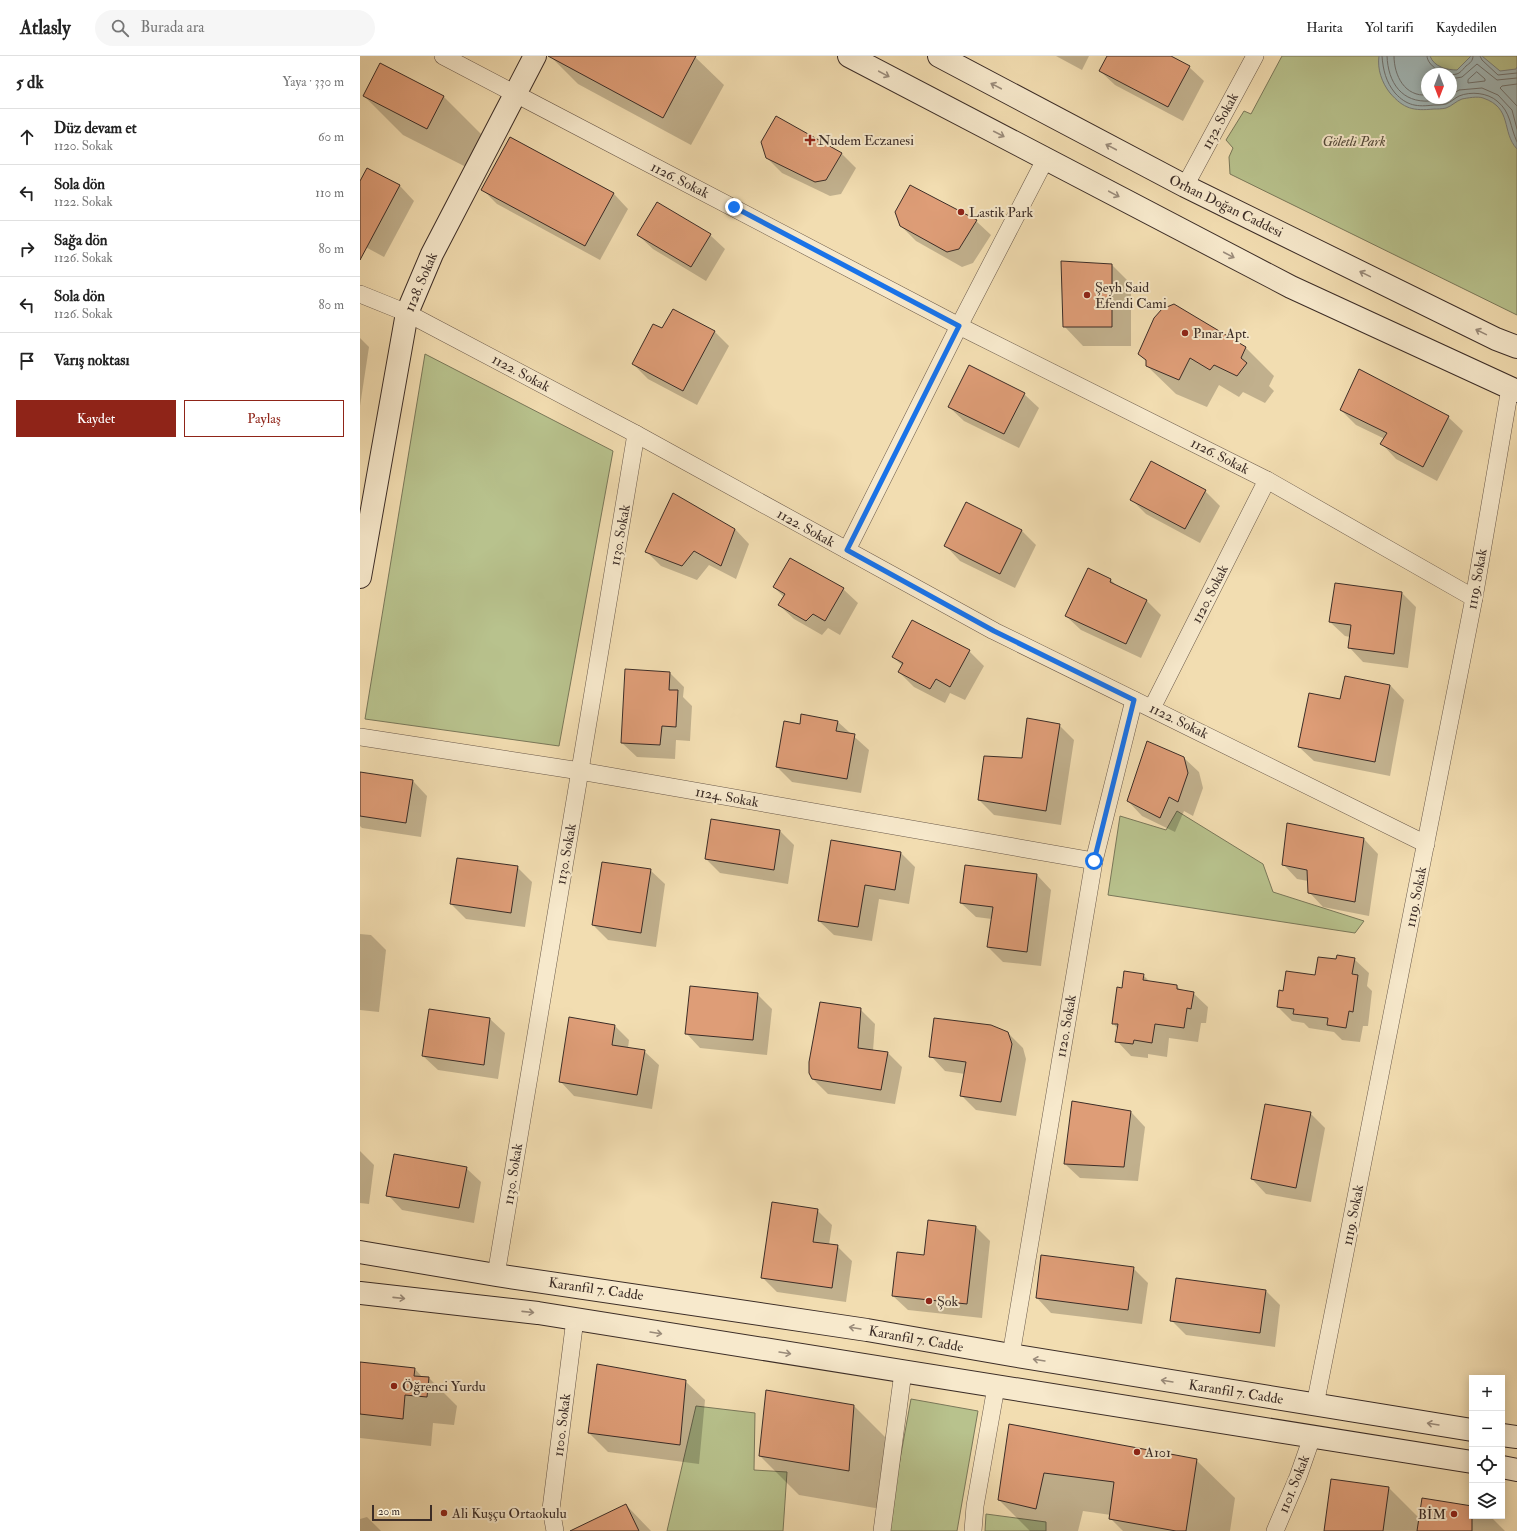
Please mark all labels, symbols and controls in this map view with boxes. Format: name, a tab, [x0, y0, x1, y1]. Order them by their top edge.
search box	[95, 10, 375, 46]
text: Atlasly	[20, 16, 71, 40]
icon: search	[109, 17, 131, 39]
text: Burada ara	[141, 18, 205, 37]
text: Harita	[1306, 19, 1343, 36]
text: Yol tarifi	[1365, 19, 1414, 36]
text: Kaydedilen	[1436, 19, 1497, 36]
north arrow	[1421, 68, 1457, 104]
one-way arrow	[877, 71, 889, 78]
text: 5 dk	[16, 72, 44, 93]
text: Yaya · 330 m	[283, 74, 344, 90]
one-way arrow	[990, 82, 1002, 89]
street label: 1132. Sokak	[1198, 90, 1242, 152]
text: Düz devam et	[54, 119, 137, 138]
icon: ahead	[16, 126, 38, 148]
text: 60 m	[318, 129, 344, 145]
one-way arrow	[993, 131, 1005, 138]
place label: Nudem Eczanesi	[818, 132, 914, 149]
park label: Göletli Park	[1323, 133, 1386, 150]
marker: Nudem Eczanesi	[805, 135, 815, 145]
text: 1120. Sokak	[54, 138, 113, 154]
one-way arrow	[1105, 143, 1117, 150]
street label: 1126. Sokak	[648, 158, 712, 202]
street label: Orhan Doğan Caddesi	[1166, 171, 1286, 241]
text: Sola dön	[54, 175, 105, 194]
icon: left	[16, 182, 38, 204]
text: 110 m	[315, 185, 344, 201]
one-way arrow	[1108, 191, 1120, 198]
text: 1122. Sokak	[54, 194, 113, 210]
route end	[725, 198, 743, 216]
place label: Lastik Park	[969, 204, 1033, 221]
marker: Lastik Park	[956, 207, 966, 217]
text: Sağa dön	[54, 231, 108, 250]
icon: right	[16, 238, 38, 260]
text: 80 m	[318, 241, 344, 257]
street label: 1128. Sokak	[401, 249, 441, 314]
text: 1126. Sokak	[54, 250, 113, 266]
one-way arrow	[1223, 252, 1235, 259]
one-way arrow	[1359, 270, 1371, 277]
place label: Şeyh Said Efendi Cami	[1095, 279, 1167, 312]
text: Sola dön	[54, 287, 105, 306]
marker: Şeyh Said Efendi Cami	[1082, 290, 1092, 300]
icon: left	[16, 294, 38, 316]
text: 80 m	[318, 297, 344, 313]
text: 1126. Sokak	[54, 306, 113, 322]
place label: Pınar Apt.	[1193, 325, 1250, 343]
marker: Pınar Apt.	[1180, 328, 1190, 338]
one-way arrow	[1475, 328, 1487, 335]
icon: arrive	[16, 350, 38, 372]
text: Varış noktası	[54, 351, 129, 370]
street label: 1122. Sokak	[489, 351, 553, 396]
button: Kaydet	[16, 400, 176, 437]
button: Paylaş	[184, 400, 344, 437]
street label: 1126. Sokak	[1188, 434, 1252, 478]
street label: 1130. Sokak	[606, 503, 634, 567]
street label: 1122. Sokak	[774, 505, 838, 551]
street label: 1119. Sokak	[1463, 547, 1491, 611]
street label: 1120. Sokak	[1188, 562, 1232, 626]
street label: 1122. Sokak	[1147, 699, 1211, 743]
street label: 1124. Sokak	[694, 783, 760, 811]
street label: 1130. Sokak	[552, 822, 580, 886]
route start	[1085, 852, 1103, 870]
street label: 1119. Sokak	[1402, 865, 1430, 929]
street label: 1120. Sokak	[1052, 993, 1080, 1059]
street label: 1130. Sokak	[500, 1142, 526, 1206]
street label: 1119. Sokak	[1339, 1183, 1367, 1247]
street label: Karanfil 7. Cadde	[547, 1274, 645, 1304]
place label: Şok	[937, 1293, 958, 1310]
one-way arrow	[392, 1294, 405, 1302]
marker: Şok	[924, 1296, 934, 1306]
one-way arrow	[521, 1308, 534, 1316]
street label: Karanfil 7. Cadde	[867, 1322, 965, 1356]
one-way arrow	[849, 1324, 862, 1332]
one-way arrow	[649, 1329, 662, 1337]
one-way arrow	[778, 1349, 791, 1357]
one-way arrow	[1033, 1356, 1046, 1364]
map controls	[1469, 1375, 1505, 1519]
button: +	[1469, 1375, 1505, 1411]
street label: Karanfil 7. Cadde	[1187, 1376, 1285, 1408]
one-way arrow	[1161, 1377, 1174, 1385]
place label: Öğrenci Yurdu	[402, 1378, 486, 1395]
marker: Öğrenci Yurdu	[389, 1381, 399, 1391]
street label: 1100. Sokak	[550, 1392, 574, 1458]
button: −	[1469, 1411, 1505, 1447]
one-way arrow	[1427, 1420, 1440, 1428]
place label: A101	[1144, 1444, 1171, 1461]
marker: A101	[1132, 1447, 1142, 1457]
button: locate	[1469, 1447, 1505, 1483]
street label: 1101. Sokak	[1275, 1452, 1313, 1516]
button: layers	[1469, 1483, 1505, 1519]
scale bar	[372, 1503, 432, 1522]
text: 20 m	[378, 1505, 400, 1518]
place label: Ali Kuşçu Ortaokulu	[451, 1505, 567, 1522]
place label: BİM	[1418, 1506, 1446, 1523]
marker: Ali Kuşçu Ortaokulu	[439, 1508, 449, 1518]
marker: BİM	[1449, 1509, 1459, 1519]

